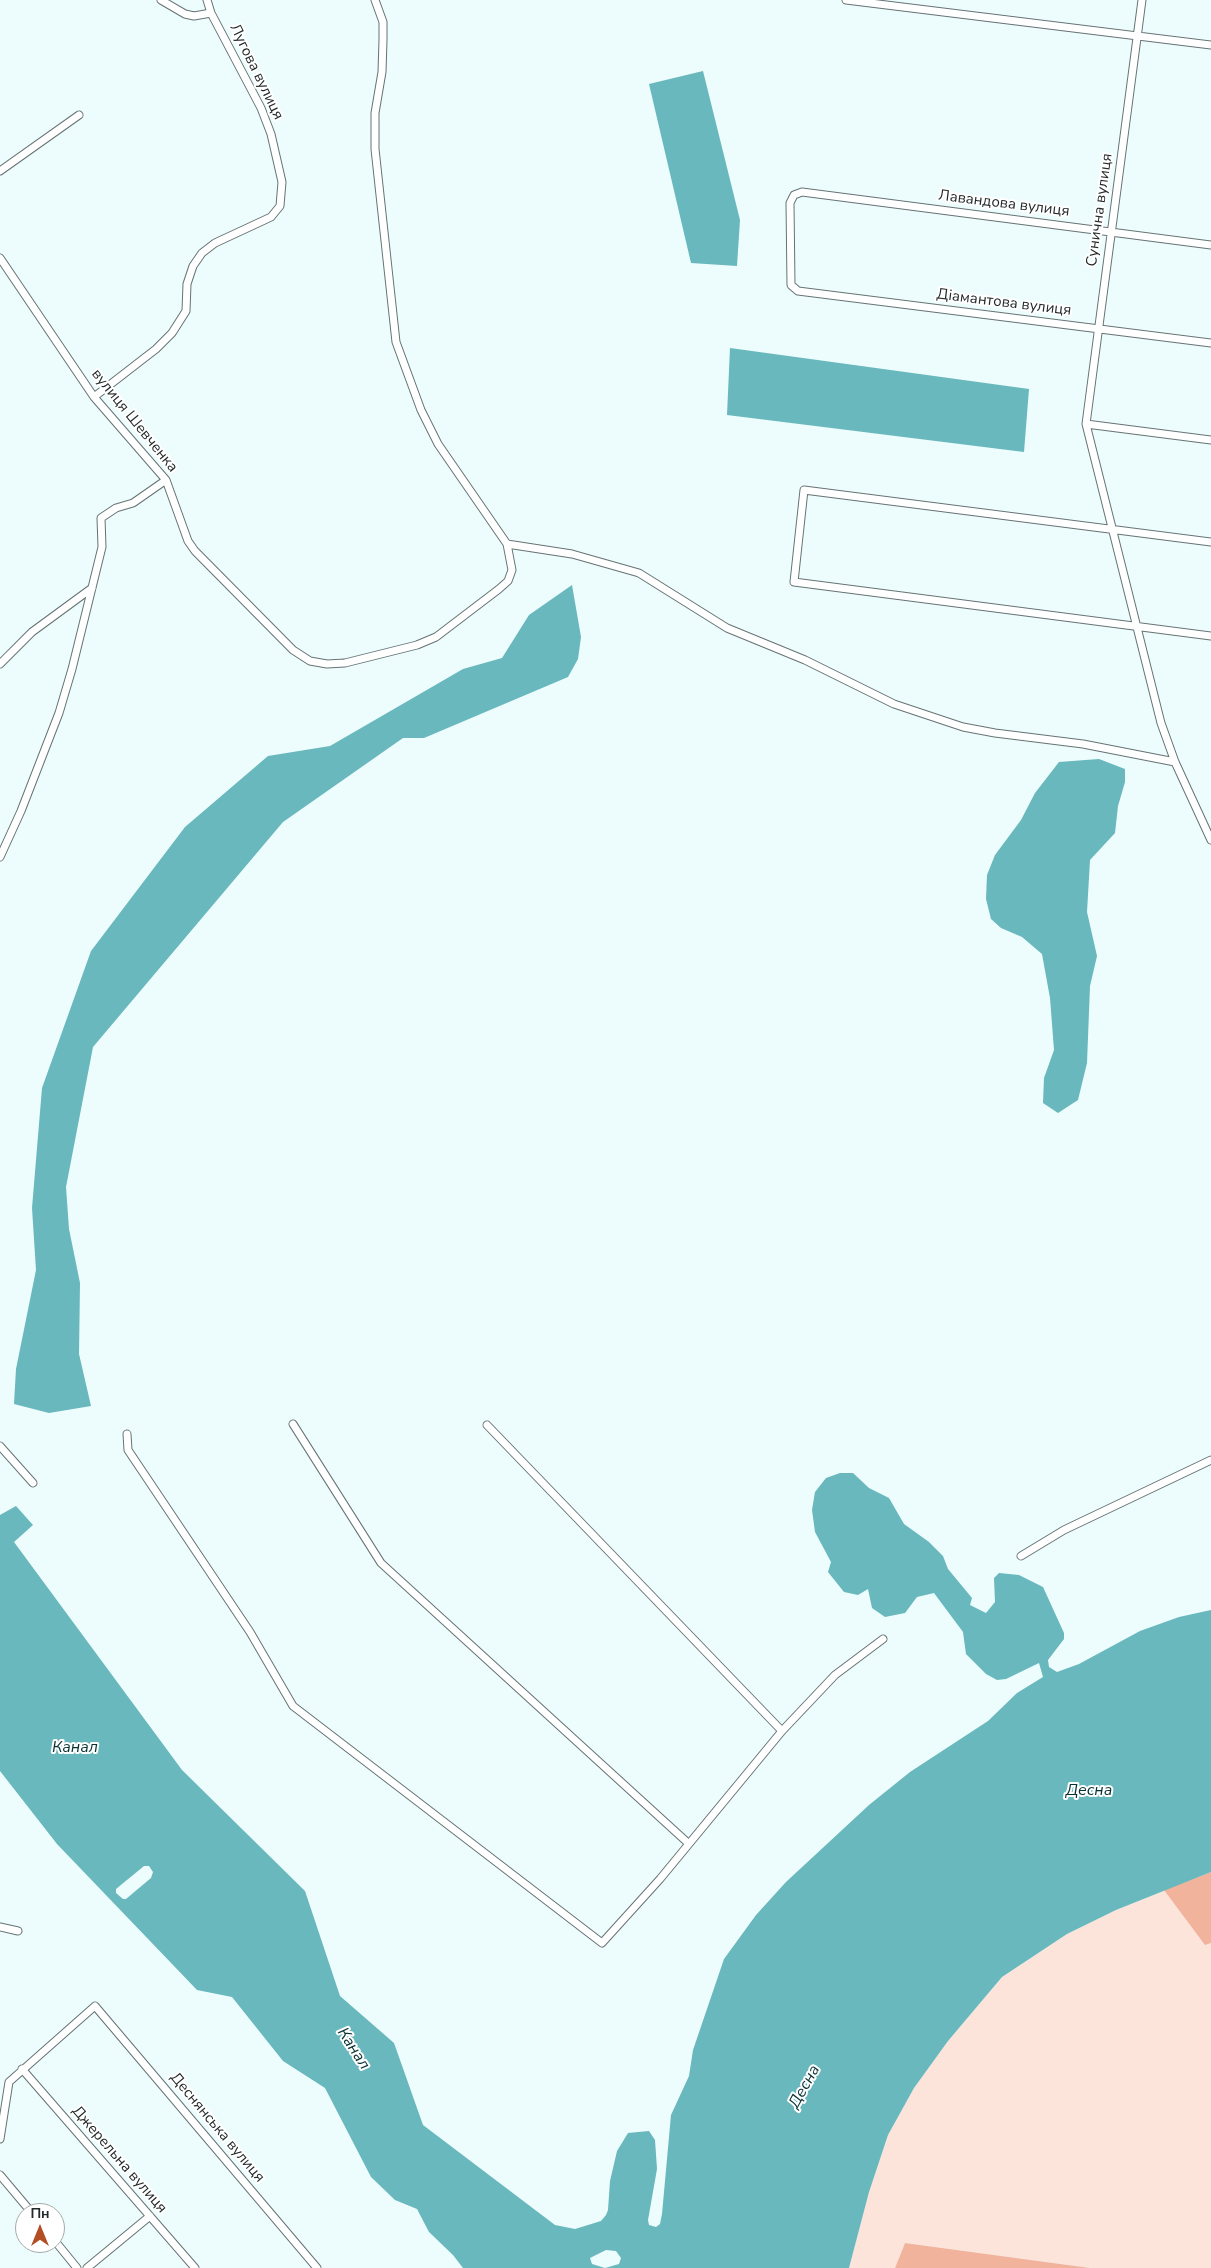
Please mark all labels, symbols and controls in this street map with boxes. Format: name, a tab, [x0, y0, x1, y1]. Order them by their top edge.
street label: Лугова вулиця	[225, 21, 287, 123]
street label: Сунична вулиця	[1083, 152, 1117, 268]
street label: Лавандова вулиця	[937, 187, 1071, 221]
street label: Діамантова вулиця	[936, 286, 1072, 320]
street label: вулиця Шевченка	[87, 366, 181, 476]
water label: Канал	[52, 1738, 98, 1758]
water label: Десна	[1066, 1781, 1112, 1801]
water label: Канал	[332, 2024, 374, 2074]
water label: Десна	[785, 2062, 825, 2112]
street label: Деснянська вулиця	[166, 2070, 268, 2186]
street label: Джерельна вулиця	[68, 2103, 170, 2217]
north arrow	[15, 2203, 65, 2253]
text: Пн	[30, 2204, 50, 2223]

